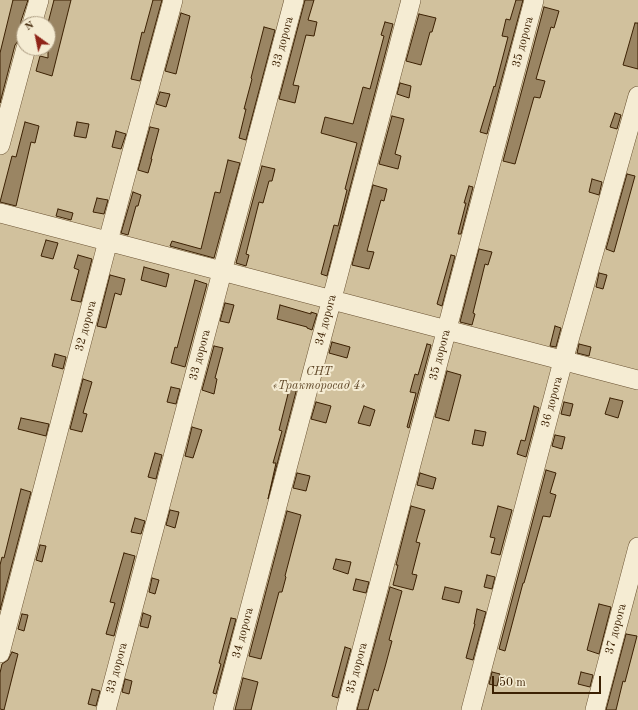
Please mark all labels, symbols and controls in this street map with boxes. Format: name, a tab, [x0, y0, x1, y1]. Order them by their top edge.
street label: 33 дорога	[269, 15, 297, 69]
street label: 35 дорога	[509, 15, 537, 69]
north arrow	[16, 16, 56, 56]
text: N	[23, 19, 36, 33]
street label: 34 дорога	[312, 293, 340, 347]
street label: 32 дорога	[72, 299, 100, 353]
street label: 33 дорога	[186, 328, 214, 382]
street label: 35 дорога	[426, 328, 454, 382]
park label: СНТ «Тракторосад 4»	[273, 365, 365, 393]
street label: 36 дорога	[538, 375, 566, 429]
street label: 37 дорога	[602, 602, 630, 656]
street label: 34 дорога	[229, 606, 257, 660]
street label: 33 дорога	[103, 641, 131, 695]
street label: 35 дорога	[343, 641, 371, 695]
scale bar	[494, 668, 603, 694]
text: 50 m	[499, 677, 526, 689]

